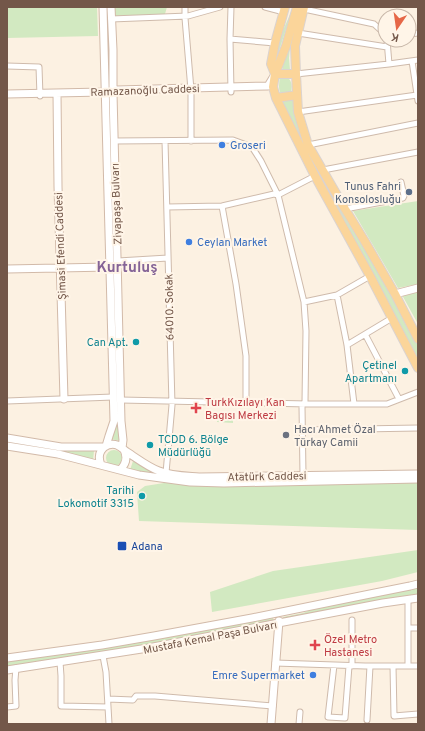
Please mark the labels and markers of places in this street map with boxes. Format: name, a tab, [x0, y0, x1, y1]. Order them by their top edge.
place label: Groseri	[230, 139, 266, 153]
marker: Groseri	[217, 140, 227, 150]
place label: Tunus Fahri Konsolosluğu	[335, 180, 401, 207]
marker: Tunus Fahri Konsolosluğu	[404, 187, 414, 197]
place label: Ceylan Market	[197, 236, 267, 250]
marker: Ceylan Market	[184, 237, 194, 247]
place label: Can Apt.	[87, 336, 128, 350]
marker: Can Apt.	[131, 337, 141, 347]
place label: Çetinel Apartmanı	[345, 359, 397, 386]
marker: Çetinel Apartmanı	[400, 366, 410, 376]
place label: TurkKızılayı Kan Bagısı Merkezi	[205, 396, 285, 423]
marker: TurkKızılayı Kan Bagısı Merkezi	[190, 402, 202, 414]
place label: Hacı Ahmet Özal Türkay Camii	[294, 422, 376, 450]
marker: Hacı Ahmet Özal Türkay Camii	[281, 430, 291, 440]
place label: TCDD 6. Bölge Müdürlüğü	[158, 433, 229, 460]
marker: TCDD 6. Bölge Müdürlüğü	[145, 440, 155, 450]
place label: Tarihi Lokomotif 3315	[57, 484, 134, 511]
marker: Tarihi Lokomotif 3315	[137, 491, 147, 501]
marker: Adana	[116, 540, 128, 552]
place label: Adana	[131, 540, 163, 554]
place label: Özel Metro Hastanesi	[324, 632, 377, 660]
marker: Özel Metro Hastanesi	[309, 639, 321, 651]
place label: Emre Supermarket	[212, 669, 305, 683]
marker: Emre Supermarket	[308, 670, 318, 680]

